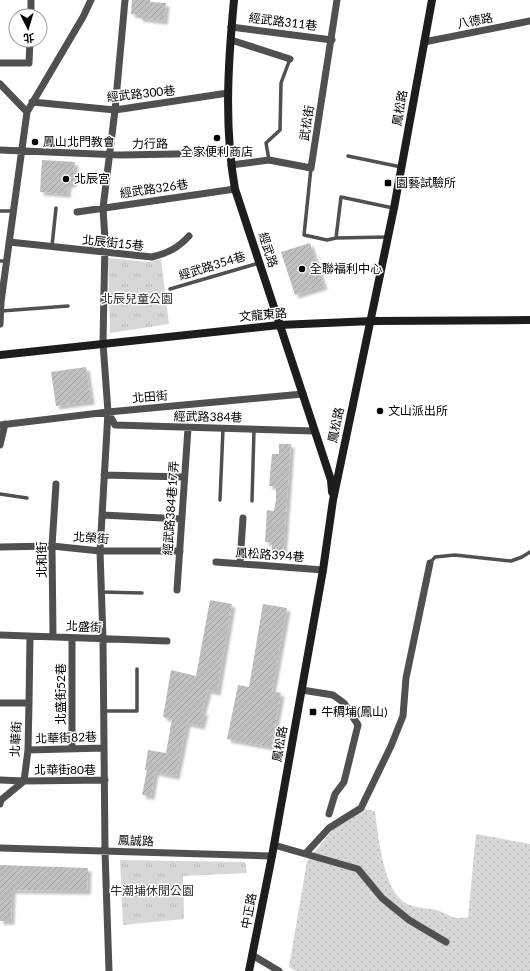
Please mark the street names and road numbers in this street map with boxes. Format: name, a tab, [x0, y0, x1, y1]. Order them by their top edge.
street label: 經武路311巷	[248, 10, 318, 33]
street label: 八德路	[456, 10, 494, 31]
street label: 經武路300巷	[106, 82, 176, 105]
street label: 鳳松路	[389, 89, 410, 127]
street label: 武松街	[296, 104, 317, 142]
street label: 力行路	[132, 136, 168, 151]
street label: 經武路326巷	[119, 176, 189, 201]
street label: 經武路	[256, 230, 281, 269]
street label: 北辰街15巷	[81, 232, 145, 253]
street label: 經武路354巷	[177, 248, 247, 283]
street label: 文龍東路	[238, 305, 288, 324]
street label: 北田街	[131, 387, 169, 406]
street label: 鳳松路	[324, 406, 347, 444]
street label: 經武路384巷	[173, 408, 243, 425]
street label: 經武路384巷17弄	[160, 460, 181, 556]
street label: 北榮街	[73, 529, 110, 546]
street label: 北和街	[34, 542, 49, 578]
street label: 鳳松路394巷	[235, 545, 305, 564]
street label: 北盛街	[66, 618, 102, 635]
street label: 北盛街52巷	[53, 663, 68, 725]
street label: 北華街	[7, 721, 24, 757]
street label: 鳳松路	[269, 725, 290, 763]
street label: 北華街82巷	[35, 729, 97, 746]
street label: 北華街80巷	[34, 762, 96, 777]
street label: 鳳誠路	[118, 832, 154, 849]
street label: 中正路	[238, 892, 259, 930]

